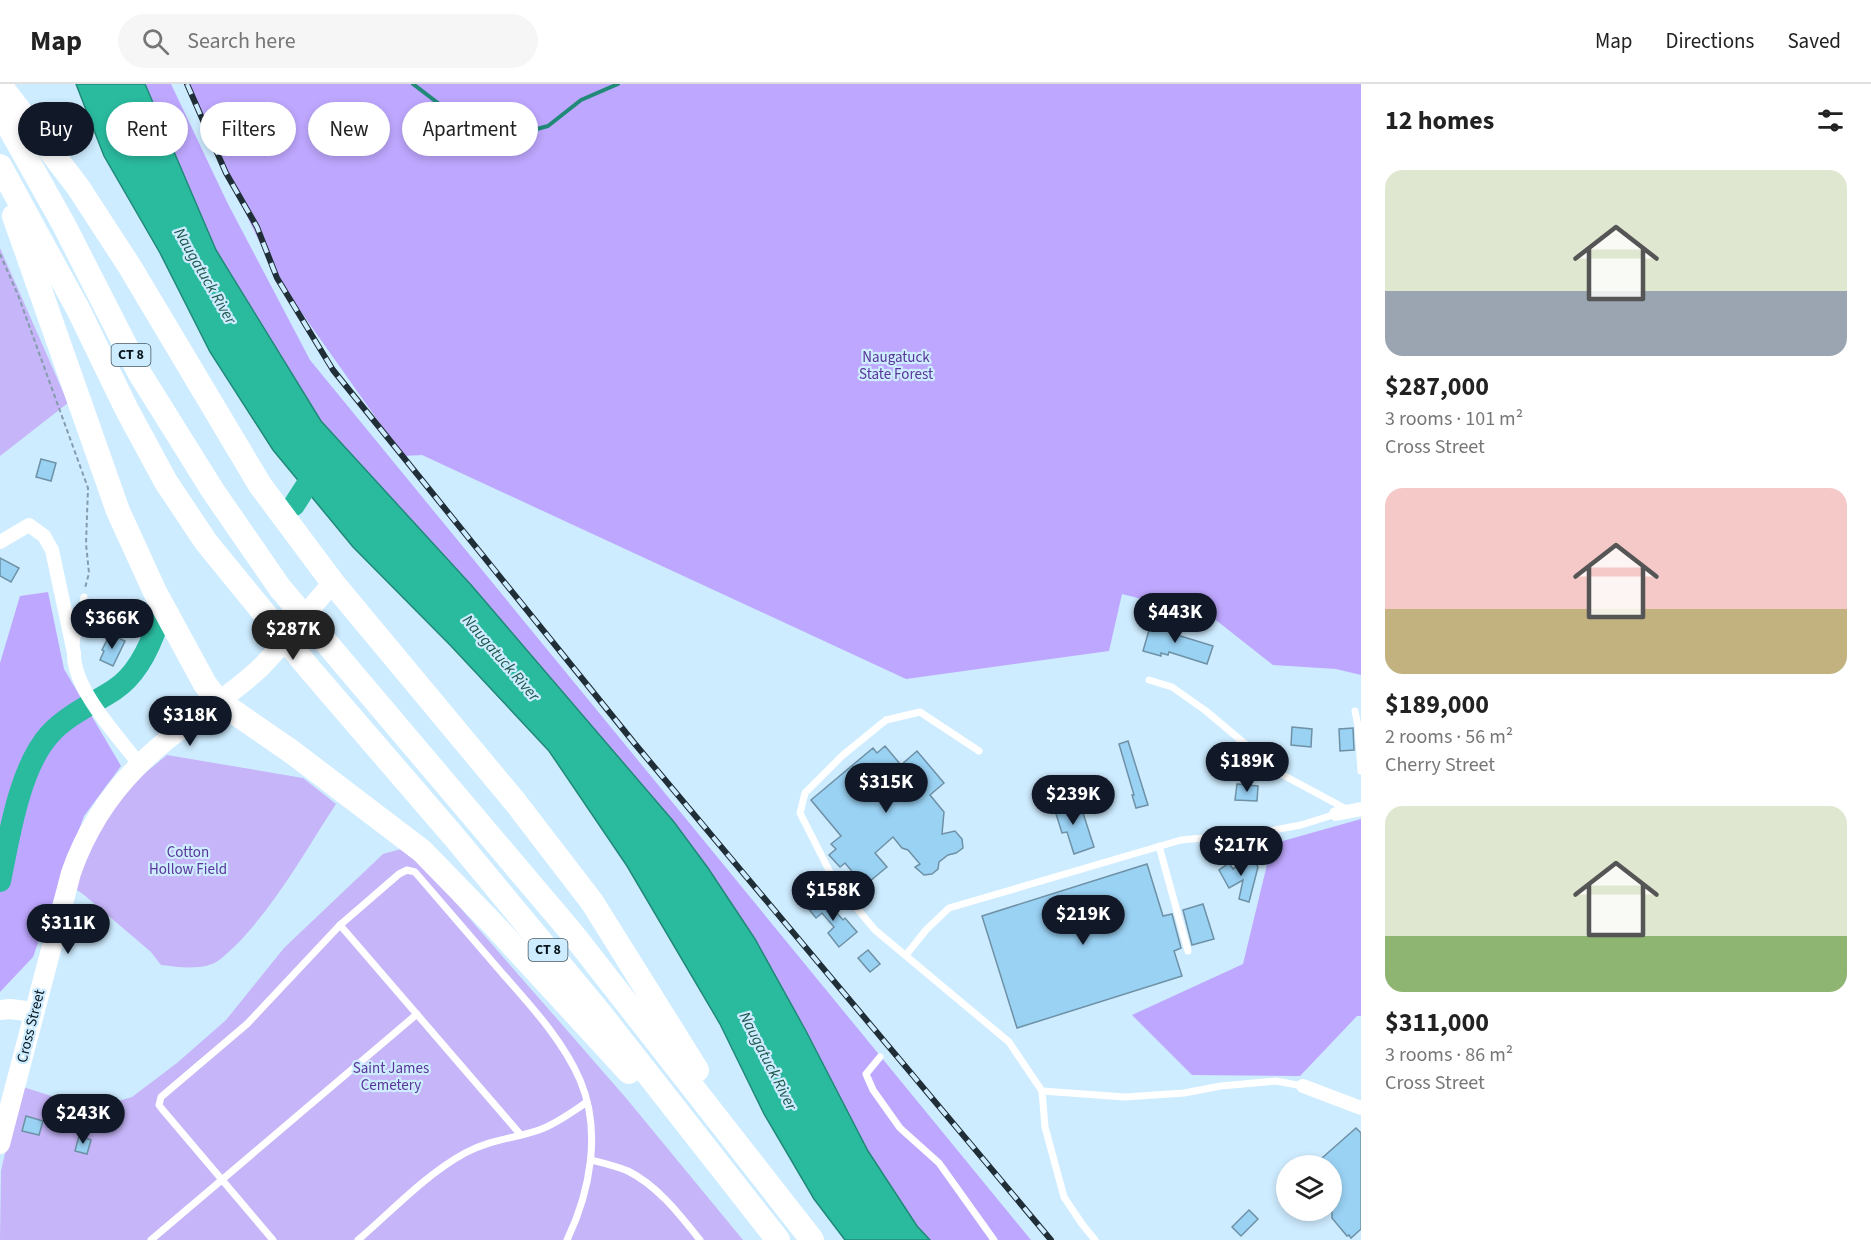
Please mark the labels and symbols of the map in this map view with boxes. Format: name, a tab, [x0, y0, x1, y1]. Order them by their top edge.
water label: Naugatuck River	[168, 224, 242, 330]
road number: CT 8	[112, 344, 150, 366]
park label: Naugatuck State Forest	[859, 347, 933, 385]
pin: $443K	[1133, 593, 1217, 644]
pin: $366K	[70, 599, 154, 650]
pin: $287K	[251, 610, 335, 661]
water label: Naugatuck River	[457, 610, 546, 707]
pin: $318K	[148, 696, 232, 747]
pin: $189K	[1205, 742, 1289, 793]
pin: $315K	[844, 763, 928, 814]
pin: $239K	[1031, 775, 1115, 826]
pin: $217K	[1199, 826, 1283, 877]
park label: Cotton Hollow Field	[149, 842, 227, 880]
pin: $158K	[791, 871, 875, 922]
pin: $219K	[1041, 895, 1125, 946]
pin: $311K	[26, 904, 110, 955]
road number: CT 8	[528, 939, 568, 961]
street label: Cross Street	[12, 987, 50, 1065]
water label: Naugatuck River	[734, 1008, 803, 1115]
park label: Saint James Cemetery	[353, 1058, 429, 1096]
pin: $243K	[41, 1094, 125, 1145]

